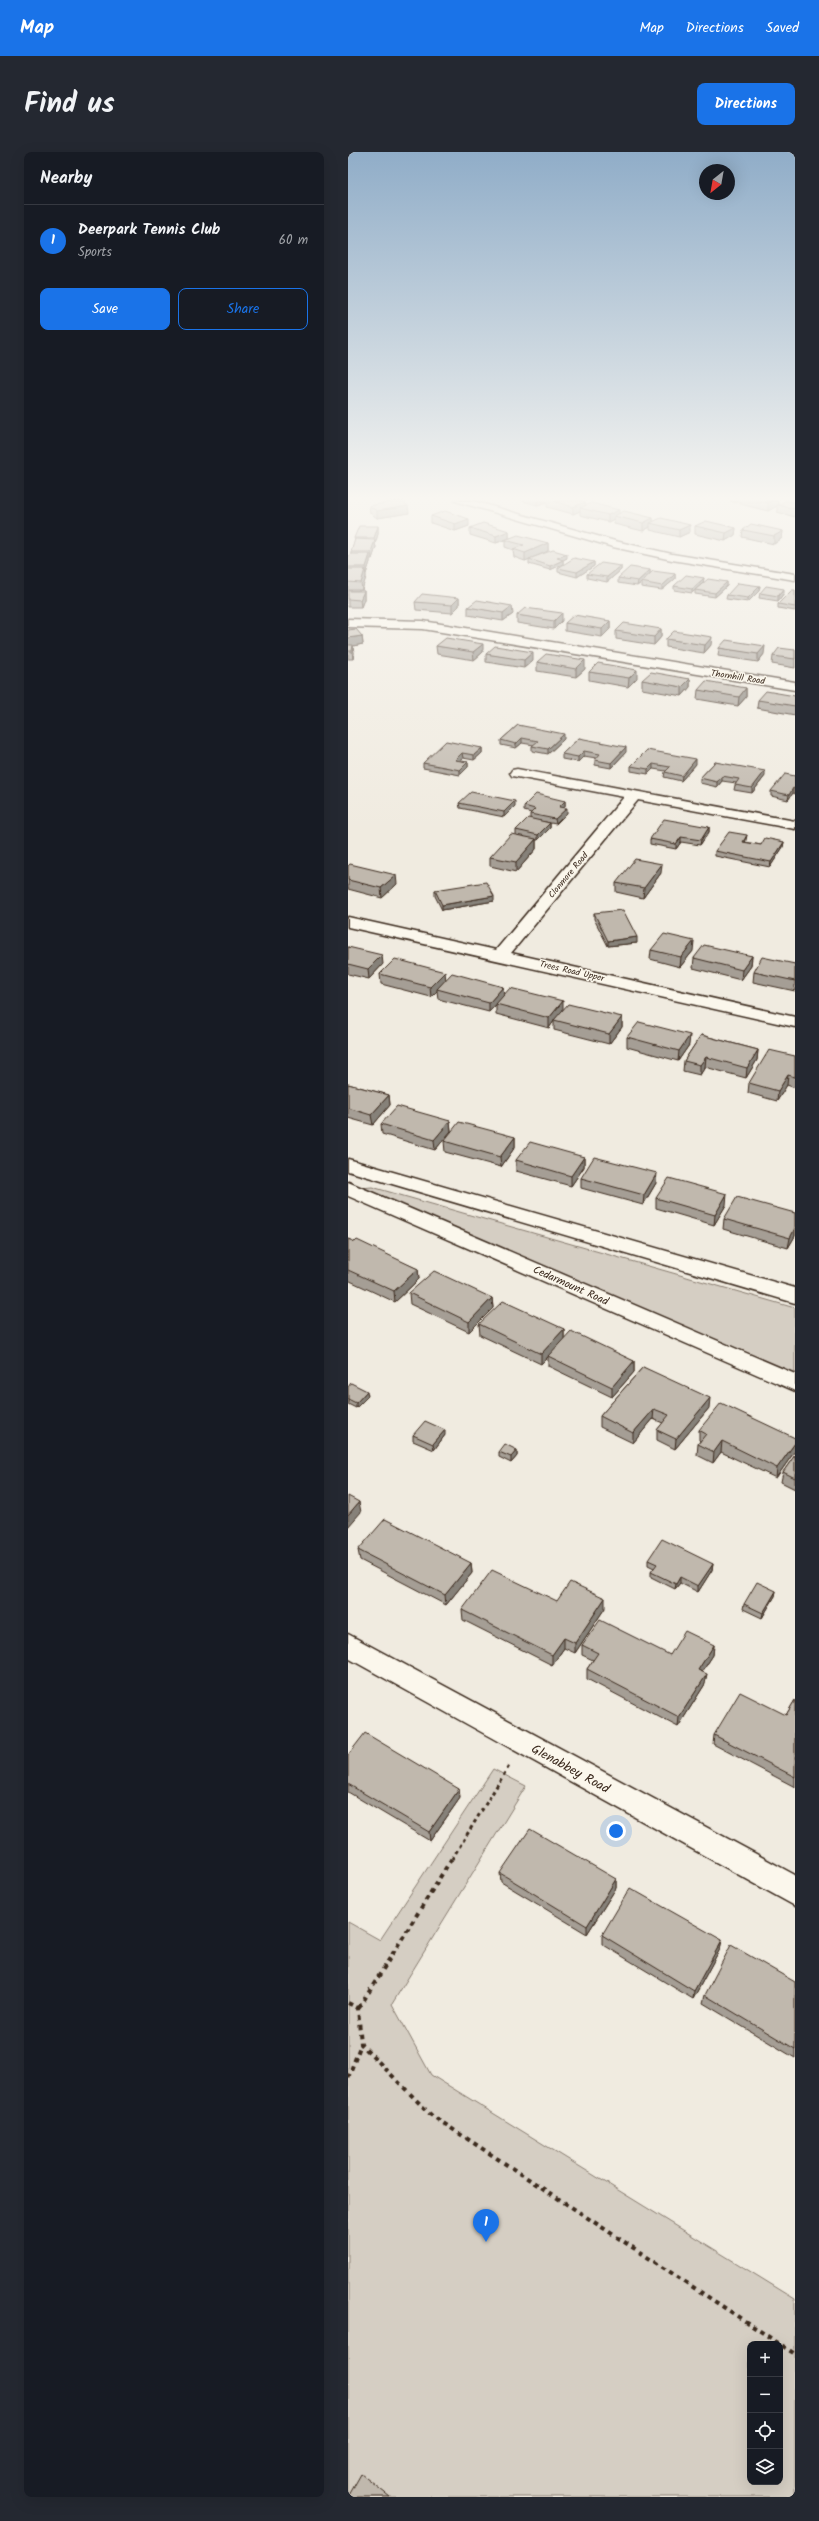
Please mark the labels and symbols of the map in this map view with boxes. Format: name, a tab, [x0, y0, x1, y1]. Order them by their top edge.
north arrow	[699, 164, 735, 200]
street label: Thornhill Road	[710, 666, 767, 689]
street label: Clonmore Road	[545, 849, 593, 902]
street label: Trees Road Upper	[538, 957, 607, 986]
street label: Cedarmount Road	[530, 1261, 612, 1311]
street label: Glenabbey Road	[527, 1739, 614, 1800]
your location	[606, 1821, 626, 1841]
pin: 1	[473, 2209, 499, 2242]

